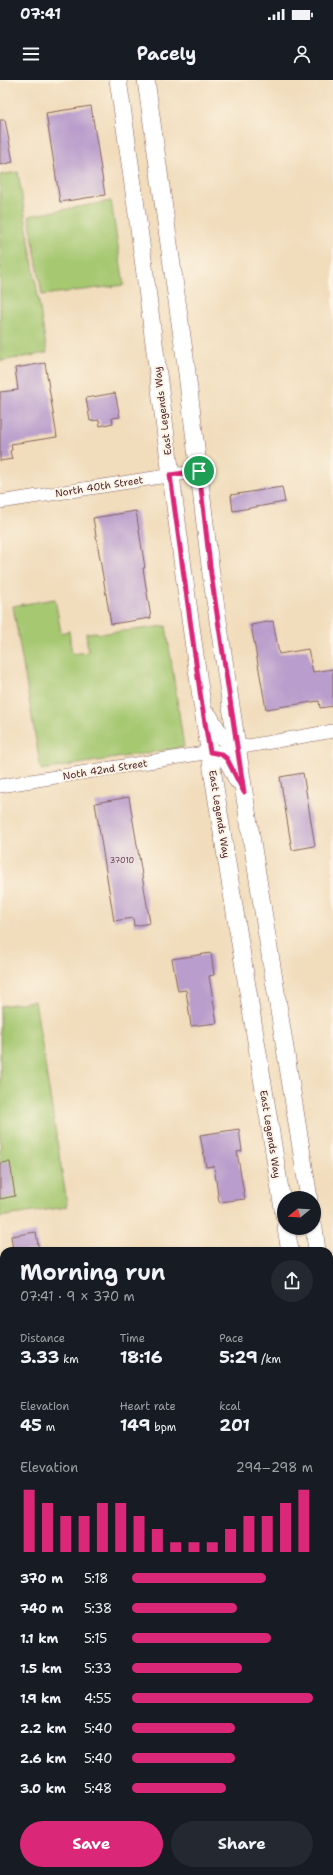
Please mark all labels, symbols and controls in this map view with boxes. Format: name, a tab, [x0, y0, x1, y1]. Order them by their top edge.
text: 07:41	[20, 4, 61, 24]
text: Pacely	[137, 42, 196, 66]
icon: menu	[20, 43, 42, 65]
icon: person	[291, 43, 313, 65]
street label: East Legends Way	[151, 366, 174, 456]
pin	[182, 454, 216, 488]
icon: arrive	[188, 460, 210, 482]
street label: North 40th Street	[54, 473, 144, 500]
street label: Noth 42nd Street	[62, 756, 148, 783]
street label: East Legends Way	[206, 769, 233, 859]
house number: 37010	[110, 855, 134, 866]
street label: East Legends Way	[257, 1089, 284, 1179]
north arrow	[277, 1191, 321, 1235]
map controls	[277, 1191, 321, 1235]
text: Morning run	[20, 1258, 165, 1287]
button: share	[271, 1260, 313, 1302]
text: 07:41 · 9 × 370 m	[20, 1288, 135, 1305]
text: Distance	[20, 1331, 65, 1346]
text: Time	[120, 1331, 145, 1346]
text: Pace	[219, 1331, 244, 1346]
text: 3.33	[20, 1346, 59, 1368]
text: 18:16	[120, 1346, 163, 1368]
text: 5:29	[219, 1346, 258, 1368]
text: km	[59, 1352, 79, 1367]
text: /km	[258, 1352, 281, 1367]
text: Elevation	[20, 1399, 69, 1414]
text: Heart rate	[120, 1399, 176, 1414]
text: kcal	[219, 1399, 241, 1414]
text: 45	[20, 1414, 42, 1436]
text: 149	[120, 1414, 150, 1436]
text: 201	[219, 1414, 250, 1436]
text: m	[42, 1420, 55, 1435]
text: bpm	[150, 1420, 176, 1435]
text: Elevation	[20, 1459, 78, 1476]
text: 294–298 m	[236, 1459, 313, 1476]
text: 370 m	[20, 1570, 63, 1587]
text: 5:18	[84, 1570, 108, 1587]
text: 740 m	[20, 1600, 63, 1617]
text: 5:38	[84, 1600, 112, 1617]
text: 1.1 km	[20, 1630, 58, 1647]
text: 5:15	[84, 1630, 107, 1647]
text: 1.5 km	[20, 1660, 62, 1677]
text: 5:33	[84, 1660, 112, 1677]
text: 1.9 km	[20, 1690, 61, 1707]
text: 4:55	[84, 1690, 111, 1707]
text: 2.2 km	[20, 1720, 66, 1737]
text: 5:40	[84, 1720, 112, 1737]
text: 2.6 km	[20, 1750, 66, 1767]
text: 5:40	[84, 1750, 112, 1767]
text: 3.0 km	[20, 1780, 66, 1797]
text: 5:48	[84, 1780, 112, 1797]
button: Save	[20, 1821, 163, 1867]
button: Share	[171, 1821, 313, 1867]

